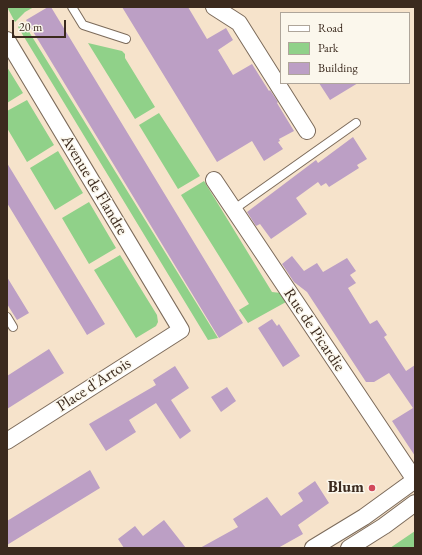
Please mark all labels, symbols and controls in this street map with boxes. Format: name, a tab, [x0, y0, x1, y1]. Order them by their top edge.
scale bar	[14, 12, 68, 38]
legend	[280, 12, 410, 84]
text: 20 m	[19, 19, 42, 35]
text: Road	[318, 20, 343, 36]
text: Park	[318, 40, 338, 56]
text: Building	[318, 60, 358, 76]
street label: Avenue de Flandre	[57, 132, 131, 238]
street label: Rue de Picardie	[279, 285, 349, 375]
street label: Place d'Artois	[53, 354, 135, 416]
place label: Blum	[328, 478, 364, 498]
marker: Blum	[367, 483, 377, 493]

